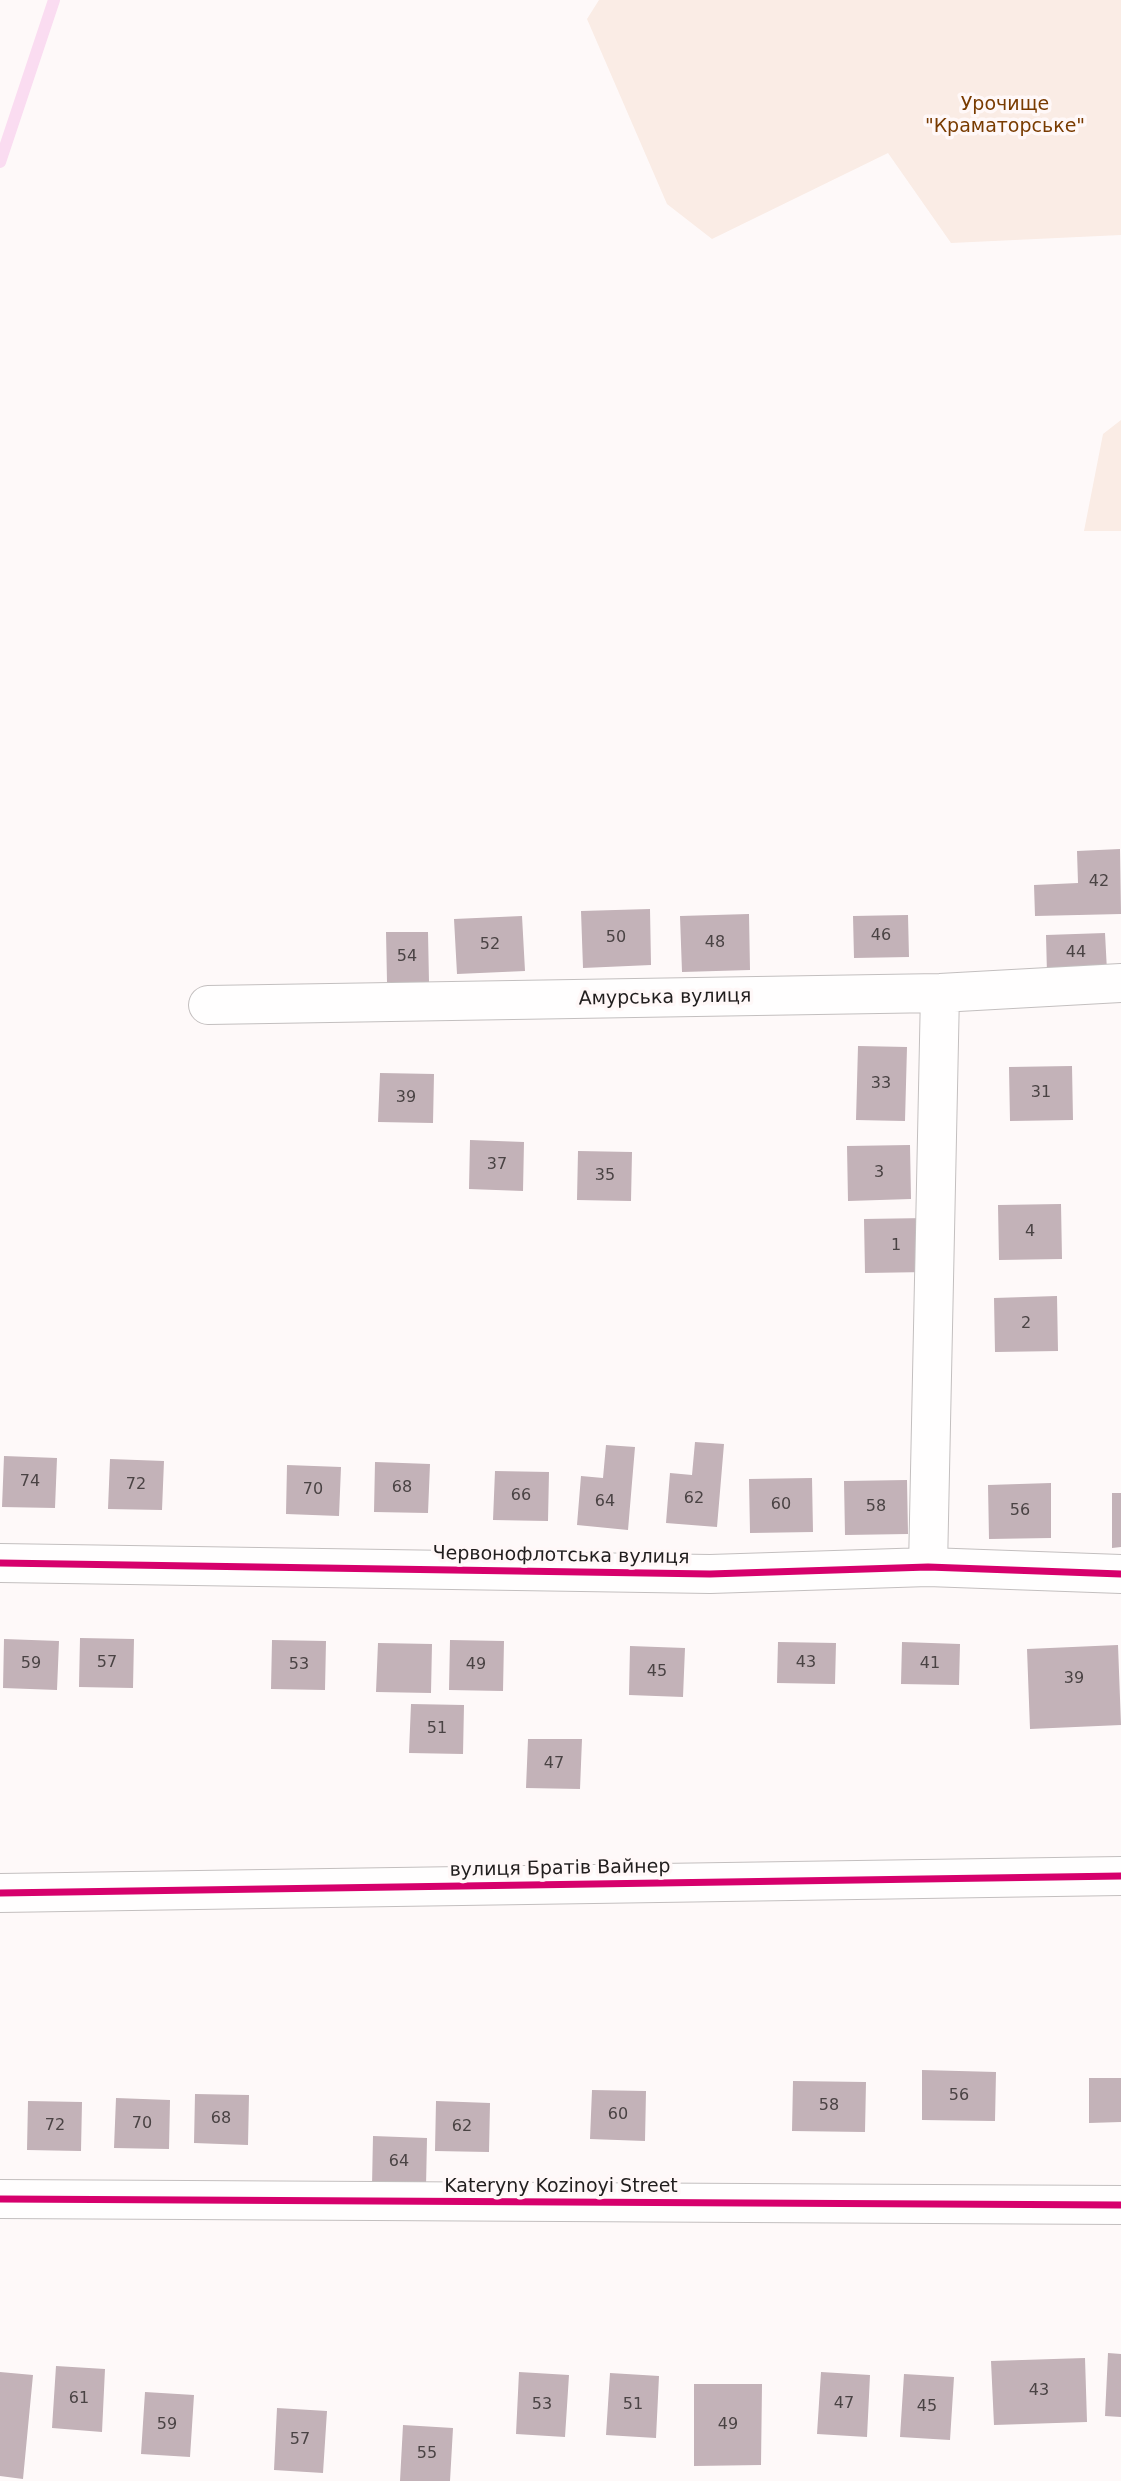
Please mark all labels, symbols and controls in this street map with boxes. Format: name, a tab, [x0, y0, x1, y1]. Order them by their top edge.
park label: Урочище "Краматорське"	[925, 94, 1085, 138]
house number: 42	[1089, 872, 1109, 892]
house number: 46	[871, 926, 891, 946]
house number: 50	[606, 928, 626, 948]
house number: 48	[705, 933, 725, 953]
house number: 52	[480, 935, 500, 955]
house number: 44	[1066, 943, 1086, 963]
house number: 54	[397, 947, 417, 967]
street label: Амурська вулиця	[578, 985, 752, 1011]
house number: 33	[871, 1074, 891, 1094]
house number: 31	[1031, 1083, 1051, 1103]
house number: 39	[396, 1088, 416, 1108]
house number: 37	[487, 1155, 507, 1175]
house number: 3	[874, 1163, 884, 1183]
house number: 35	[595, 1166, 615, 1186]
house number: 4	[1025, 1222, 1035, 1242]
house number: 1	[891, 1236, 901, 1256]
house number: 2	[1021, 1314, 1031, 1334]
house number: 74	[20, 1472, 40, 1492]
house number: 72	[126, 1475, 146, 1495]
house number: 68	[392, 1478, 412, 1498]
house number: 70	[303, 1480, 323, 1500]
house number: 66	[511, 1486, 531, 1506]
house number: 62	[684, 1489, 704, 1509]
house number: 64	[595, 1492, 615, 1512]
house number: 60	[771, 1495, 791, 1515]
house number: 58	[866, 1497, 886, 1517]
house number: 56	[1010, 1501, 1030, 1521]
street label: Червонофлотська вулиця	[432, 1542, 690, 1570]
house number: 57	[97, 1653, 117, 1673]
house number: 43	[796, 1653, 816, 1673]
house number: 59	[21, 1654, 41, 1674]
house number: 41	[920, 1654, 940, 1674]
house number: 53	[289, 1655, 309, 1675]
house number: 49	[466, 1655, 486, 1675]
house number: 45	[647, 1662, 667, 1682]
house number: 39	[1064, 1669, 1084, 1689]
house number: 51	[427, 1719, 447, 1739]
house number: 47	[544, 1754, 564, 1774]
street label: вулиця Братів Вайнер	[449, 1856, 671, 1882]
house number: 56	[949, 2086, 969, 2106]
house number: 58	[819, 2096, 839, 2116]
house number: 60	[608, 2105, 628, 2125]
house number: 68	[211, 2109, 231, 2129]
house number: 70	[132, 2114, 152, 2134]
house number: 72	[45, 2116, 65, 2136]
house number: 62	[452, 2117, 472, 2137]
house number: 64	[389, 2152, 409, 2172]
street label: Kateryny Kozinoyi Street	[444, 2176, 678, 2198]
house number: 43	[1029, 2381, 1049, 2401]
house number: 61	[69, 2389, 89, 2409]
house number: 47	[834, 2394, 854, 2414]
house number: 53	[532, 2395, 552, 2415]
house number: 51	[623, 2395, 643, 2415]
house number: 45	[917, 2397, 937, 2417]
house number: 59	[157, 2415, 177, 2435]
house number: 49	[718, 2415, 738, 2435]
house number: 57	[290, 2430, 310, 2450]
house number: 55	[417, 2444, 437, 2464]

